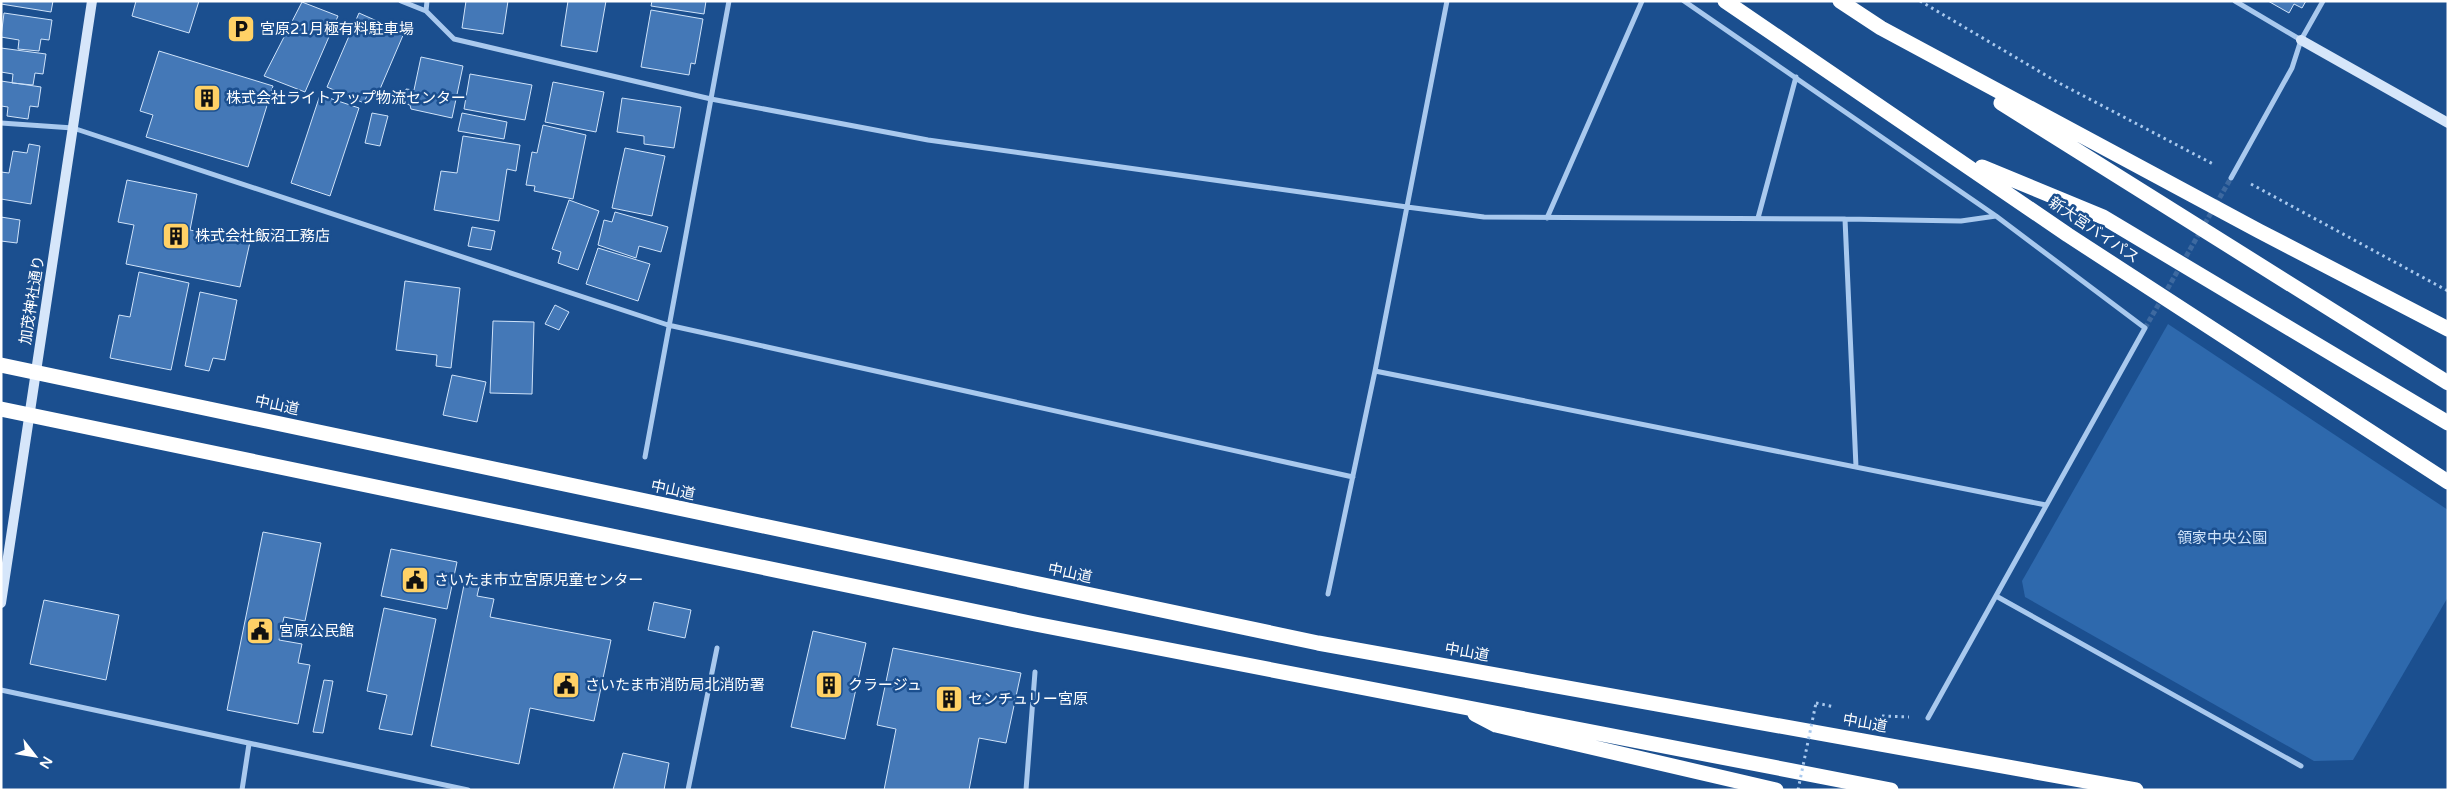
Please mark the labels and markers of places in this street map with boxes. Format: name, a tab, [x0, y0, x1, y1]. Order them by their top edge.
parking icon: 宮原21月極有料駐車場	[226, 14, 256, 44]
place label: 宮原21月極有料駐車場	[260, 20, 414, 38]
building icon: 株式会社ライトアップ物流センター	[192, 83, 222, 113]
place label: 株式会社ライトアップ物流センター	[226, 89, 466, 107]
building icon: 株式会社飯沼工務店	[161, 221, 191, 251]
place label: 株式会社飯沼工務店	[195, 227, 330, 245]
public building icon: さいたま市立宮原児童センター	[400, 565, 430, 595]
place label: さいたま市立宮原児童センター	[434, 571, 644, 589]
public building icon: 宮原公民館	[245, 616, 275, 646]
place label: 宮原公民館	[279, 622, 354, 640]
public building icon: さいたま市消防局北消防署	[551, 670, 581, 700]
building icon: クラージュ	[814, 670, 844, 700]
place label: さいたま市消防局北消防署	[585, 676, 765, 694]
place label: クラージュ	[848, 676, 922, 694]
building icon: センチュリー宮原	[934, 684, 964, 714]
place label: センチュリー宮原	[968, 690, 1088, 708]

